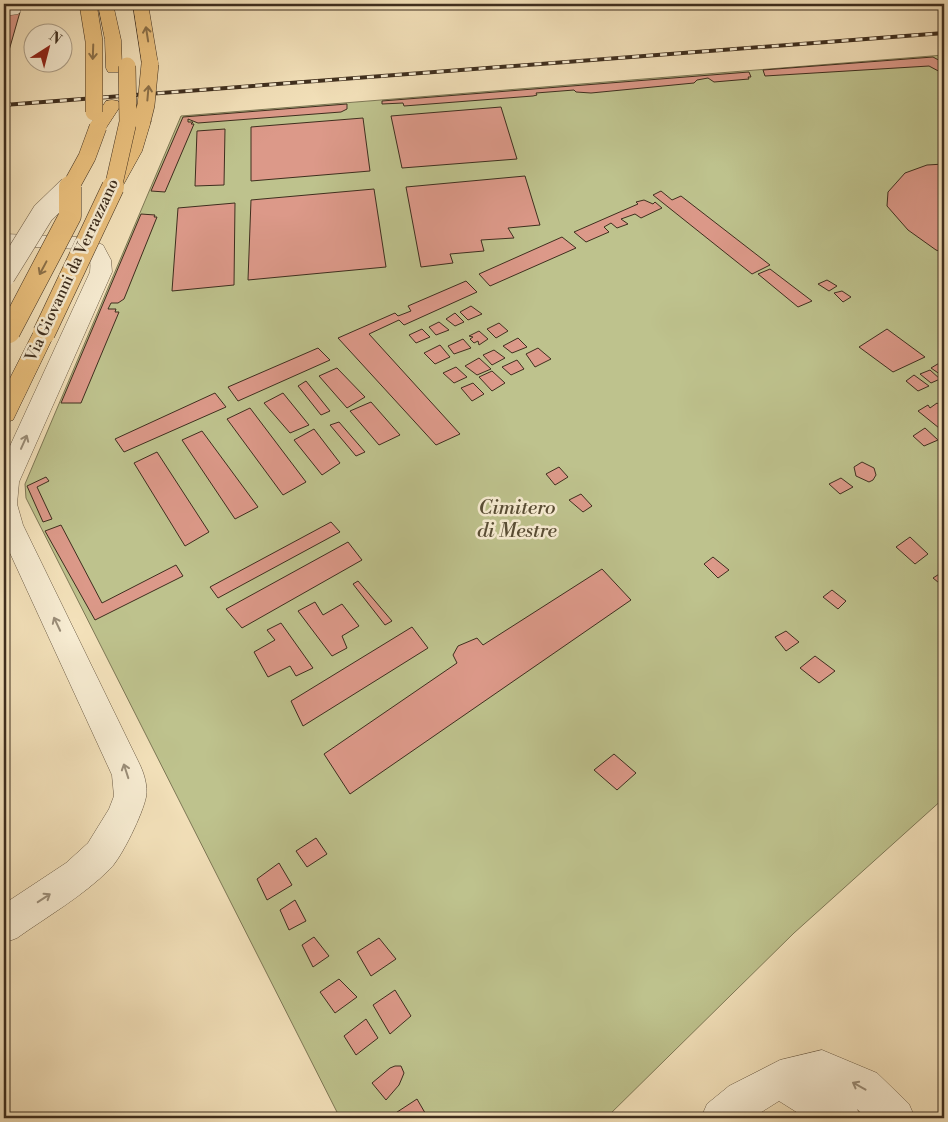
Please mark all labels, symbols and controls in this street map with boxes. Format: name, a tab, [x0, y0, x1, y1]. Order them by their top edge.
north arrow	[22, 22, 72, 72]
one-way arrow	[141, 26, 151, 42]
text: N	[45, 28, 65, 49]
one-way arrow	[89, 44, 98, 60]
one-way arrow	[143, 85, 152, 101]
street label: Via Giovanni da Verrazzano	[20, 175, 123, 365]
one-way arrow	[38, 260, 47, 275]
one-way arrow	[19, 434, 29, 449]
park label: Cimitero di Mestre	[477, 496, 558, 544]
one-way arrow	[52, 617, 61, 632]
one-way arrow	[120, 763, 130, 779]
one-way arrow	[37, 893, 51, 903]
one-way arrow	[852, 1081, 867, 1091]

